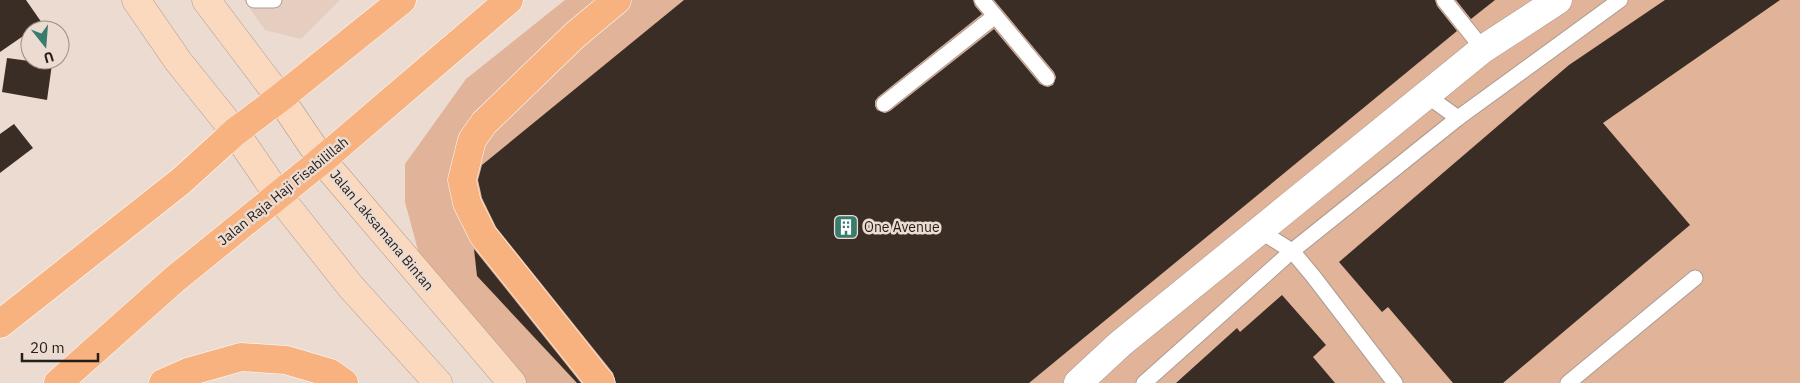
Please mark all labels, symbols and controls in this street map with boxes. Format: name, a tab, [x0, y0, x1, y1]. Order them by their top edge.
north arrow	[20, 20, 70, 70]
text: U	[42, 47, 56, 67]
street label: Jalan Raja Haji Fisabilillah	[214, 133, 352, 249]
street label: Jalan Laksamana Bintan	[326, 166, 438, 294]
building icon: One Avenue	[833, 214, 859, 240]
place label: One Avenue	[864, 218, 940, 236]
scale bar	[22, 330, 99, 362]
text: 20 m	[30, 338, 65, 357]

